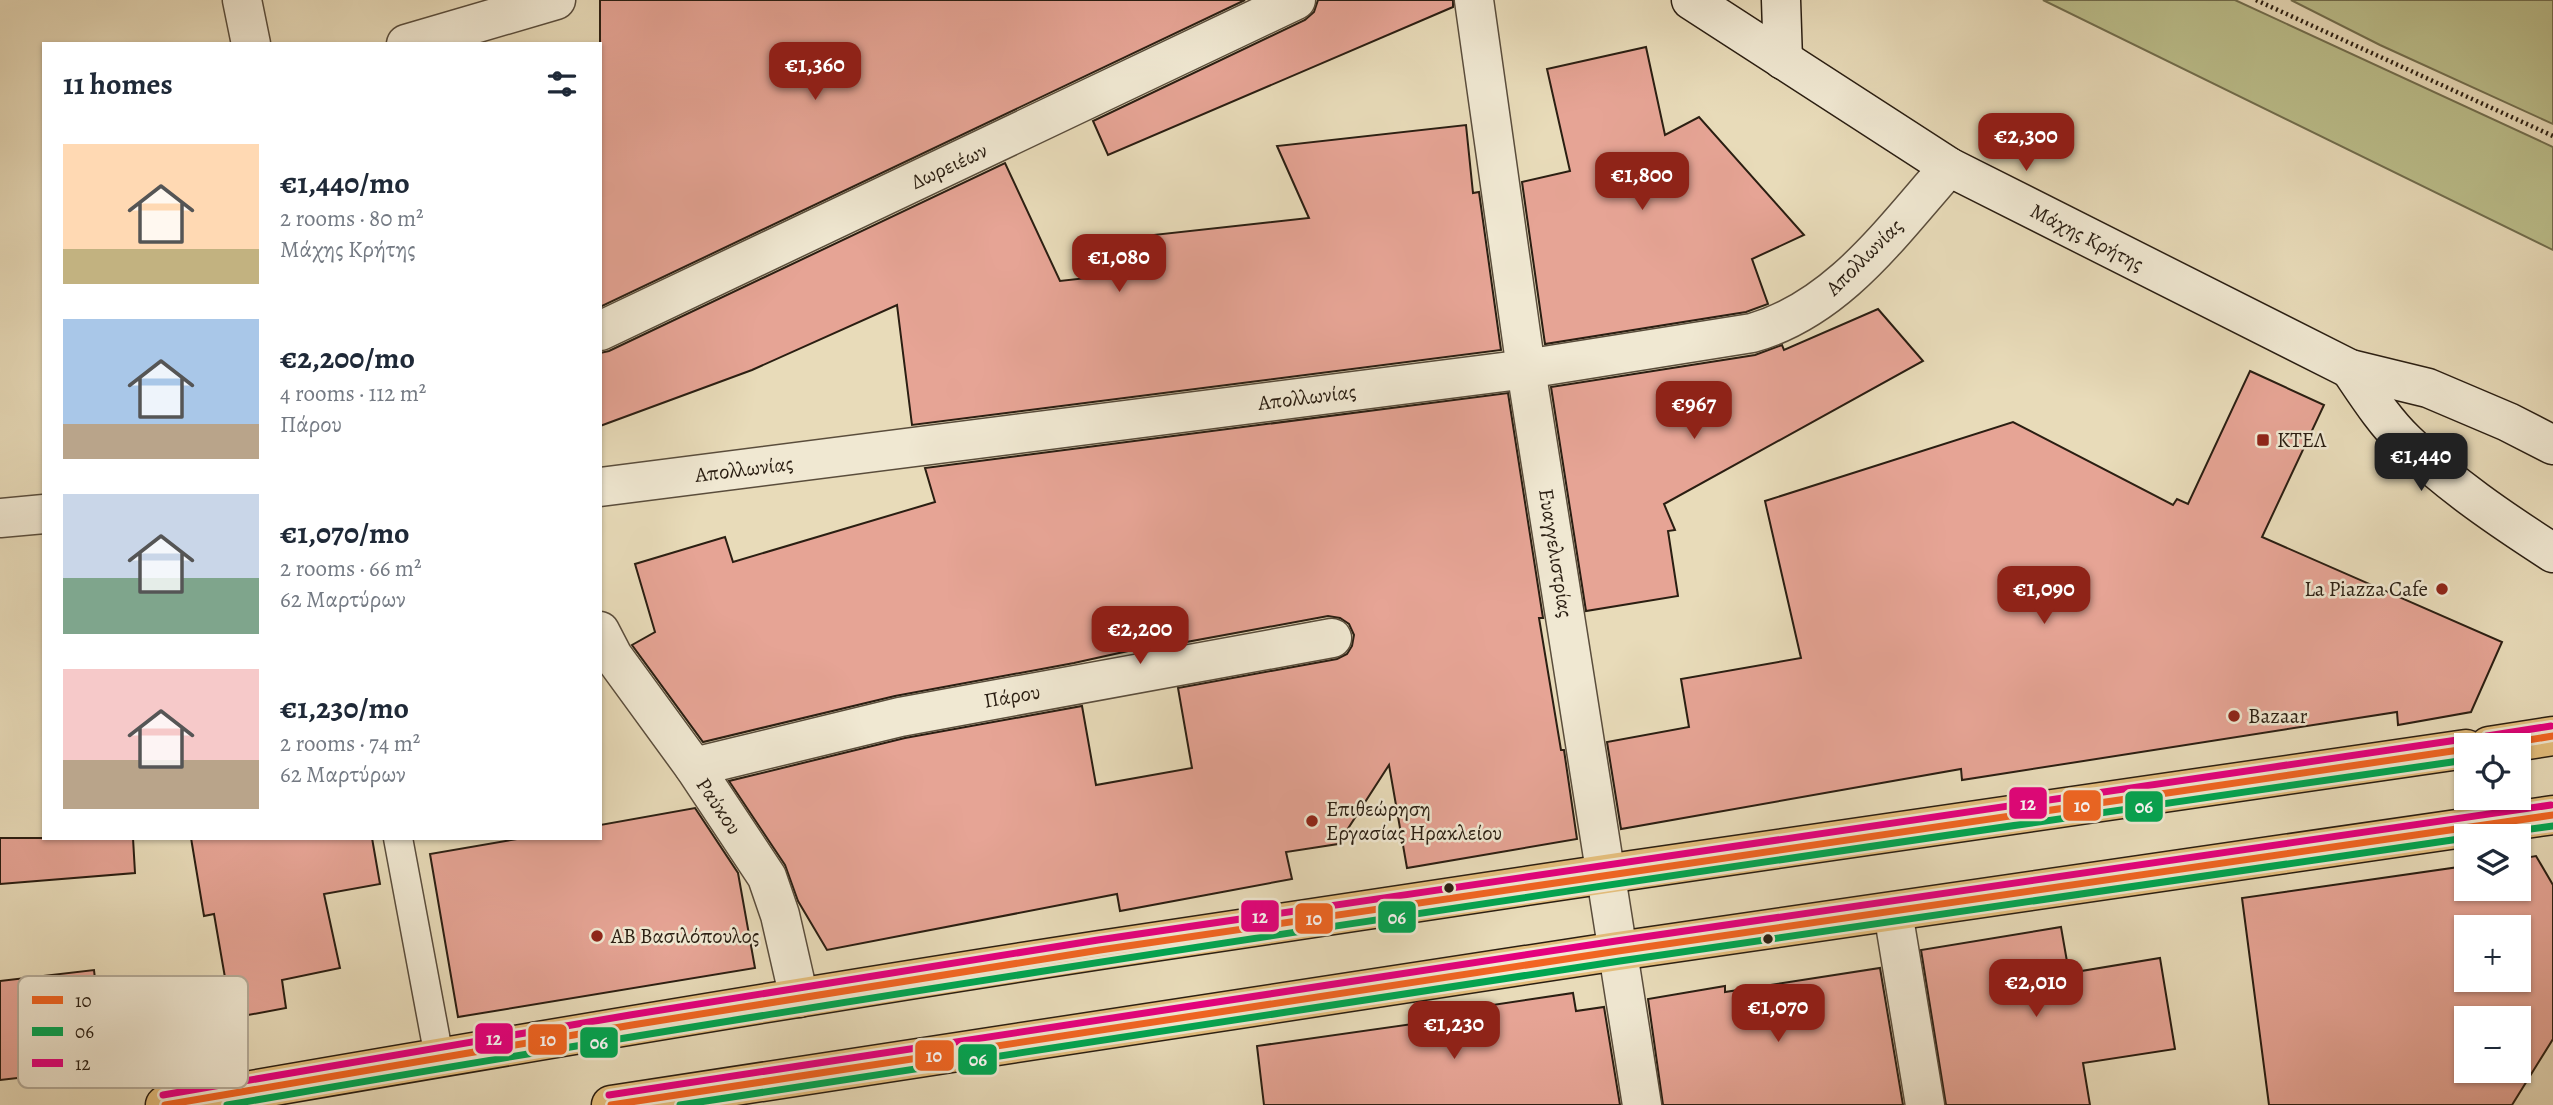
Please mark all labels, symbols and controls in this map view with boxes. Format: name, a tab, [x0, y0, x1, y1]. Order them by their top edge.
pin: €1,360	[758, 42, 872, 102]
text: €1,360	[785, 49, 845, 80]
text: 11 homes	[63, 64, 173, 104]
icon: filters	[543, 65, 581, 103]
pin: €2,300	[1969, 114, 2083, 173]
text: €2,300	[1994, 120, 2058, 151]
street label: Δωρειέων	[906, 136, 992, 196]
pin: €1,800	[1585, 152, 1699, 212]
text: €1,800	[1611, 159, 1673, 190]
text: €1,440/mo	[280, 163, 410, 203]
icon: home	[119, 172, 203, 256]
street label: Μάχης Κρήτης	[2025, 196, 2149, 278]
text: 2 rooms · 80 m²	[280, 203, 424, 234]
street label: Απολλωνίας	[1819, 212, 1909, 302]
text: Μάχης Κρήτης	[280, 234, 416, 265]
pin: €1,080	[1062, 234, 1176, 294]
text: €1,080	[1088, 241, 1150, 272]
text: €2,200/mo	[280, 338, 415, 378]
icon: home	[119, 347, 203, 431]
street label: Απολλωνίας	[1255, 377, 1358, 417]
text: 4 rooms · 112 m²	[280, 378, 426, 409]
pin: €967	[1653, 382, 1735, 441]
text: €967	[1672, 388, 1716, 419]
text: Πάρου	[280, 409, 342, 440]
place label: ΚΤΕΛ	[2277, 426, 2327, 454]
marker: ΚΤΕΛ	[2255, 432, 2271, 448]
pin: €1,440	[2364, 434, 2478, 493]
text: €1,440	[2391, 440, 2451, 471]
street label: Απολλωνίας	[692, 449, 795, 489]
street label: Ευαγγελιστρίας	[1532, 486, 1580, 620]
text: €1,070/mo	[280, 513, 410, 553]
icon: home	[119, 522, 203, 606]
text: 2 rooms · 66 m²	[280, 553, 422, 584]
pin: €1,090	[1987, 566, 2101, 626]
text: €1,090	[2013, 573, 2075, 604]
place label: La Piazza Cafe	[2304, 575, 2428, 603]
marker: La Piazza Cafe	[2434, 581, 2450, 597]
text: 62 Μαρτύρων	[280, 584, 406, 615]
pin: €2,200	[1083, 606, 1197, 666]
text: €2,200	[1108, 613, 1172, 644]
street label: Πάρου	[982, 677, 1042, 715]
text: €1,230/mo	[280, 688, 409, 728]
icon: home	[119, 697, 203, 781]
place label: Bazaar	[2248, 702, 2308, 730]
marker: Bazaar	[2226, 708, 2242, 724]
text: 2 rooms · 74 m²	[280, 728, 420, 759]
map controls	[2454, 733, 2531, 1083]
button: locate	[2454, 733, 2531, 810]
text: 62 Μαρτύρων	[280, 759, 406, 790]
street label: Ραύκου	[690, 772, 748, 840]
line badge: 12	[2008, 786, 2048, 820]
line badge: 10	[2062, 789, 2102, 822]
line badge: 06	[2124, 790, 2164, 823]
text: 12	[2020, 791, 2036, 817]
text: 10	[2074, 793, 2091, 819]
text: 06	[2135, 794, 2153, 820]
place label: Επιθεώρηση Εργασίας Ηρακλείου	[1326, 795, 1502, 847]
marker: Επιθεώρηση Εργασίας Ηρακλείου	[1304, 813, 1320, 829]
button: layers	[2454, 824, 2531, 901]
unlabelled marker	[1442, 881, 1456, 895]
line badge: 12	[1240, 899, 1280, 933]
line badge: 06	[1377, 900, 1417, 934]
line badge: 10	[1294, 902, 1334, 935]
text: 12	[1252, 904, 1268, 930]
text: 06	[1388, 905, 1406, 931]
text: 10	[1306, 906, 1323, 932]
button: +	[2454, 915, 2531, 992]
place label: ΑΒ Βασιλόπουλος	[610, 922, 759, 950]
marker: ΑΒ Βασιλόπουλος	[589, 928, 605, 944]
unlabelled marker	[1761, 932, 1775, 946]
pin: €2,010	[1979, 960, 2093, 1019]
text: €2,010	[2005, 966, 2067, 997]
legend	[18, 976, 248, 1088]
pin: €1,070	[1721, 984, 1835, 1044]
text: 10	[75, 988, 92, 1014]
text: €1,070	[1748, 991, 1808, 1022]
pin: €1,230	[1397, 1002, 1511, 1061]
button: −	[2454, 1006, 2531, 1083]
text: €1,230	[1424, 1008, 1484, 1039]
text: 06	[75, 1019, 94, 1045]
line badge: 12	[474, 1022, 514, 1055]
line badge: 10	[527, 1023, 568, 1056]
text: 12	[486, 1026, 502, 1052]
line badge: 06	[579, 1026, 619, 1059]
text: 10	[540, 1027, 557, 1053]
text: 06	[590, 1030, 608, 1056]
line badge: 10	[914, 1039, 955, 1072]
text: 10	[926, 1043, 943, 1069]
line badge: 06	[957, 1043, 998, 1076]
text: 06	[969, 1047, 987, 1073]
text: 12	[75, 1051, 91, 1077]

